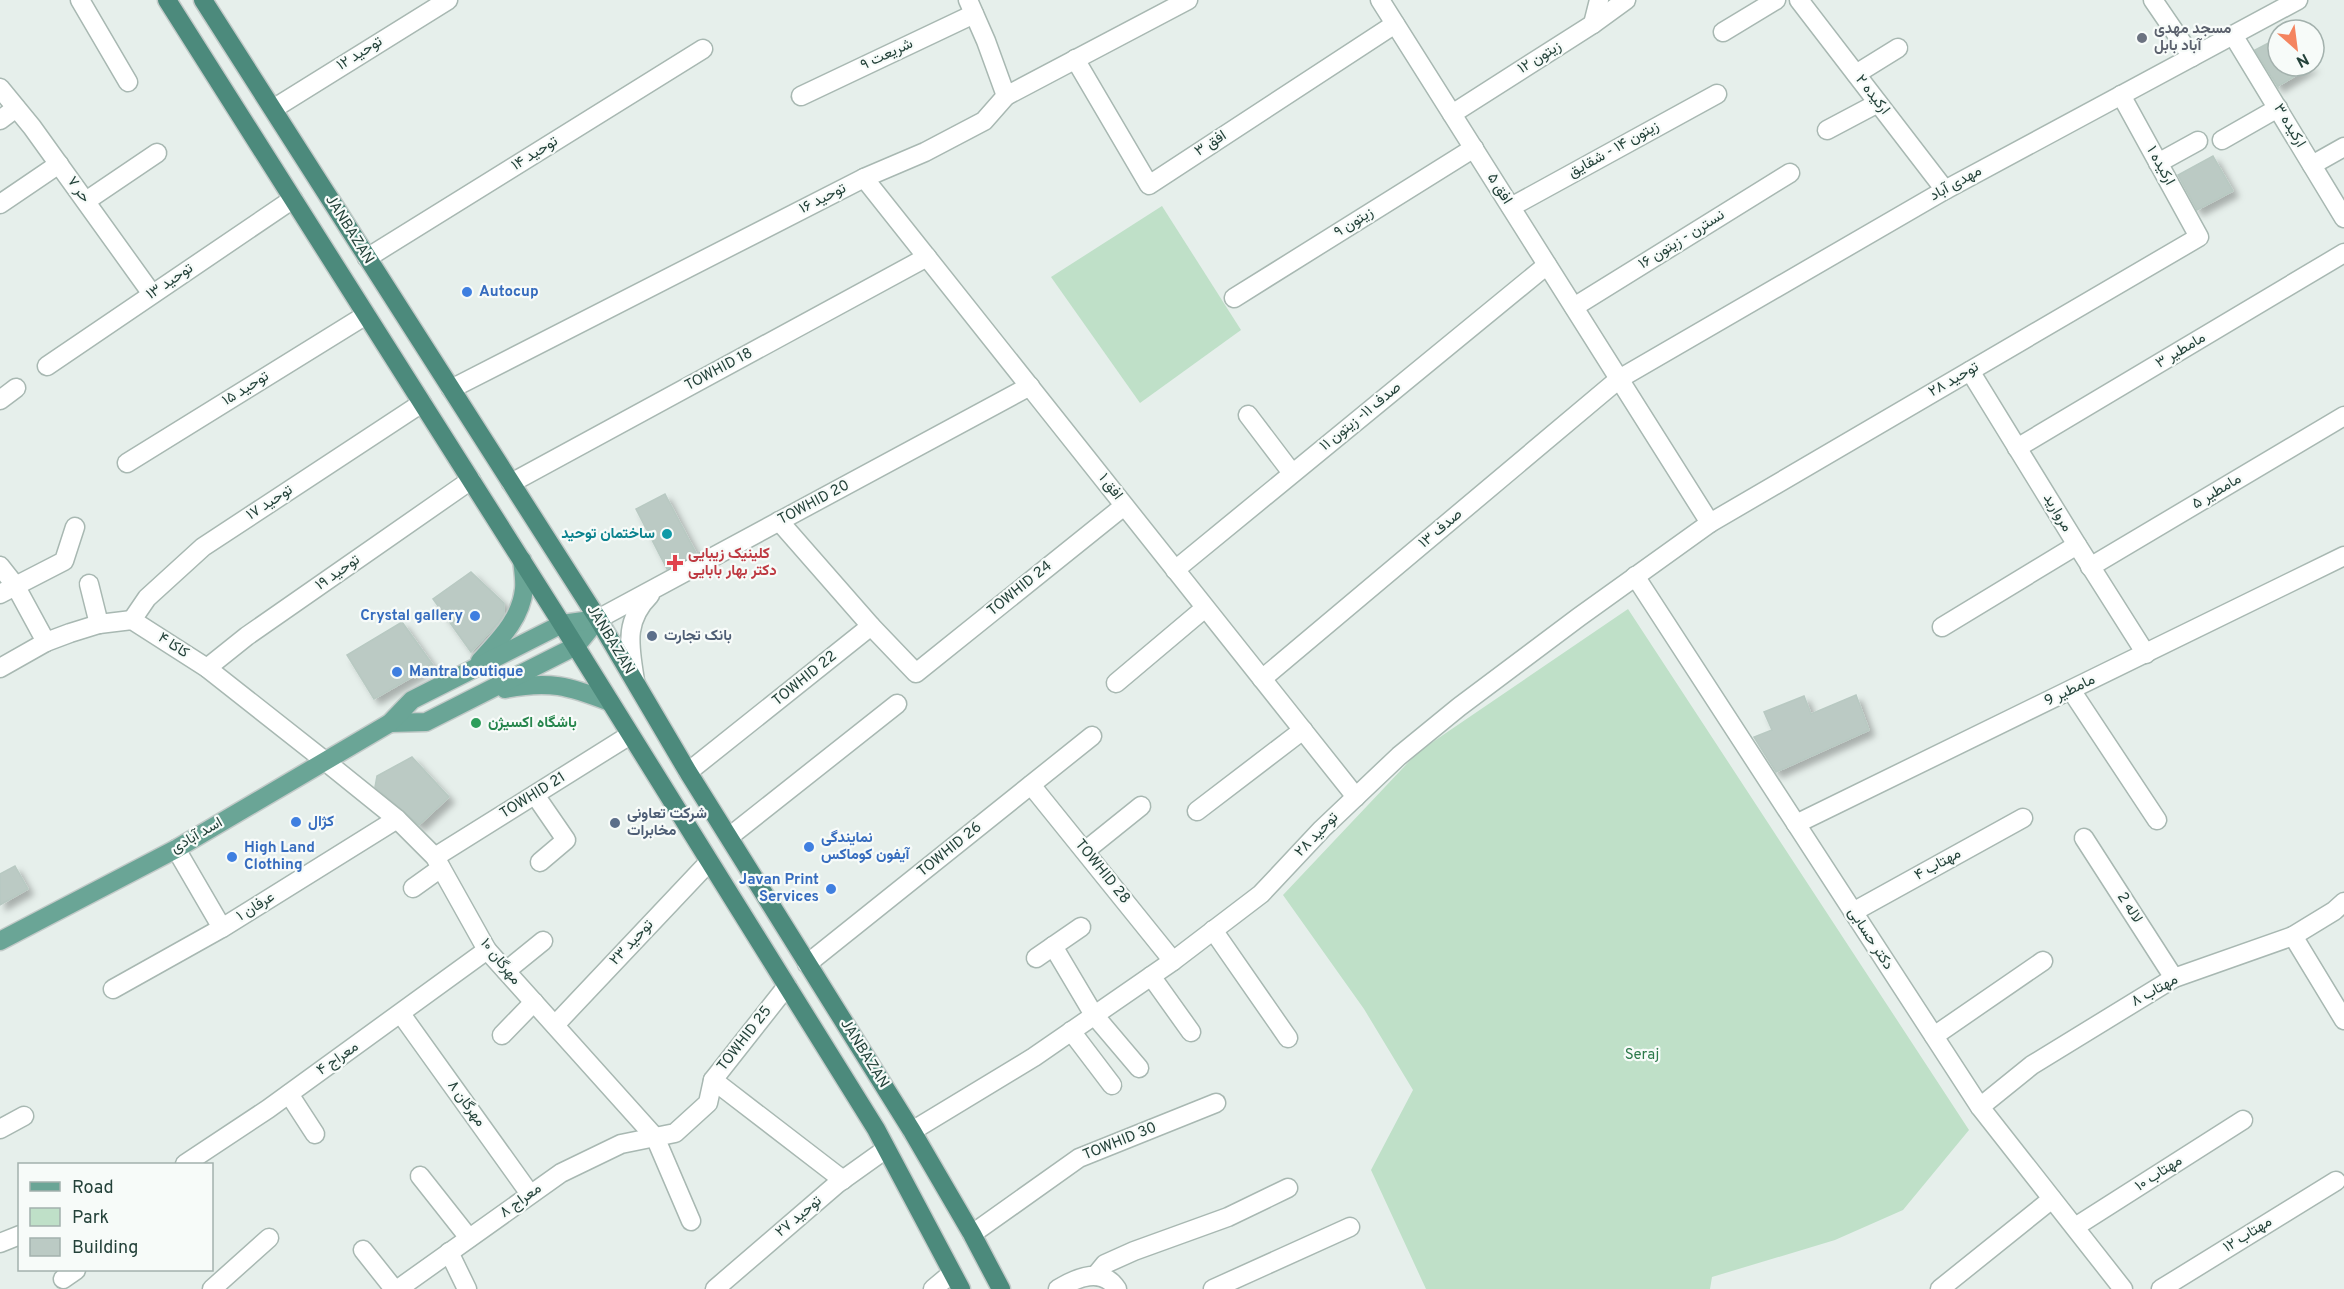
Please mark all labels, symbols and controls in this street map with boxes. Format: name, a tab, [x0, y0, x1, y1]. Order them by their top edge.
north arrow	[2266, 18, 2326, 78]
place label: مسجد مهدی آباد بابل	[2154, 20, 2232, 56]
marker: مسجد مهدی آباد بابل	[2135, 31, 2149, 45]
street label: توحید ۱۲	[334, 32, 387, 75]
street label: شریعت ۹	[858, 35, 916, 75]
street label: زیتون ۱۲	[1515, 37, 1565, 79]
text: N	[2292, 48, 2312, 71]
street label: ارکیده ۲	[1850, 71, 1894, 119]
street label: ارکیده ۳	[2269, 101, 2309, 151]
street label: زیتون ۱۴ - شقایق	[1565, 117, 1663, 183]
street label: افق ۳	[1192, 127, 1230, 161]
street label: توحید ۱۴	[508, 132, 562, 176]
street label: ارکیده ۱	[2141, 143, 2179, 189]
street label: مهدی آباد	[1927, 162, 1985, 206]
street label: افق ۵	[1482, 170, 1516, 208]
street label: حر ۷	[62, 173, 94, 207]
street label: توحید ۱۶	[796, 179, 850, 219]
street label: JANBAZAN	[320, 192, 378, 268]
street label: زیتون ۹	[1331, 204, 1377, 242]
street label: نسترن - زیتون ۱۶	[1635, 206, 1729, 274]
street label: توحید ۱۳	[143, 259, 197, 305]
place label: Autocup	[479, 283, 539, 302]
marker: Autocup	[460, 285, 474, 299]
street label: مامطیر ۳	[2152, 329, 2210, 373]
street label: TOWHID 18	[682, 344, 756, 396]
street label: توحید ۲۸	[1925, 358, 1983, 402]
street label: توحید ۱۵	[219, 367, 273, 411]
street label: صدف ۱۱- زیتون ۱۱	[1316, 378, 1406, 456]
street label: افق ۱	[1094, 470, 1126, 504]
street label: مامطیر ۵	[2189, 470, 2245, 514]
street label: TOWHID 20	[775, 476, 853, 530]
street label: توحید ۱۷	[243, 481, 297, 525]
street label: مروارید	[2038, 490, 2076, 536]
street label: صدف ۱۳	[1415, 505, 1467, 553]
place label: ساختمان توحید	[561, 525, 655, 544]
marker: ساختمان توحید	[660, 527, 674, 541]
place label: کلینیک زیبایی دکتر بهار بابایی	[688, 545, 777, 581]
street label: توحید ۱۹	[312, 551, 364, 595]
marker: کلینیک زیبایی دکتر بهار بابایی	[666, 554, 684, 572]
street label: TOWHID 24	[984, 557, 1056, 621]
street label: JANBAZAN	[582, 602, 638, 678]
place label: Crystal gallery	[360, 607, 463, 626]
marker: Crystal gallery	[468, 609, 482, 623]
place label: بانک تجارت	[664, 627, 732, 646]
street label: کاکا ۴	[154, 629, 192, 663]
marker: بانک تجارت	[645, 629, 659, 643]
street label: TOWHID 22	[769, 647, 841, 711]
place label: Mantra boutique	[409, 663, 523, 682]
marker: Mantra boutique	[390, 665, 404, 679]
street label: مامطیر 9	[2041, 671, 2099, 711]
place label: باشگاه اکسیژن	[488, 714, 577, 733]
marker: باشگاه اکسیژن	[469, 716, 483, 730]
street label: TOWHID 21	[497, 768, 569, 824]
place label: شرکت تعاونی مخابرات	[627, 805, 707, 841]
street label: توحید ۲۸	[1291, 808, 1343, 861]
place label: کژال	[308, 813, 334, 832]
street label: اسد آبادی	[168, 814, 226, 858]
marker: کژال	[289, 815, 303, 829]
marker: شرکت تعاونی مخابرات	[608, 816, 622, 830]
street label: TOWHID 26	[914, 818, 986, 882]
place label: نمایندگی آیفون کوماکس	[821, 829, 911, 865]
street label: TOWHID 28	[1070, 836, 1134, 908]
place label: High Land Clothing	[244, 839, 315, 875]
marker: نمایندگی آیفون کوماکس	[802, 840, 816, 854]
street label: مهتاب ۴	[1911, 844, 1965, 886]
marker: High Land Clothing	[225, 850, 239, 864]
place label: Javan Print Services	[739, 871, 819, 907]
marker: Javan Print Services	[824, 882, 838, 896]
street label: عرفان ۱	[233, 888, 279, 926]
street label: لاله 2	[2112, 889, 2146, 927]
street label: دکتر حسابی	[1843, 904, 1897, 974]
street label: توحید ۲۳	[606, 916, 658, 970]
street label: مهرگان ۱۰	[475, 935, 525, 989]
street label: مهتاب ۸	[2128, 970, 2182, 1012]
street label: TOWHID 25	[714, 1002, 776, 1076]
street label: JANBAZAN	[835, 1016, 893, 1092]
street label: معراج ۴	[313, 1038, 363, 1080]
park label: Seraj	[1625, 1046, 1659, 1065]
street label: مهرگان ۸	[443, 1077, 489, 1131]
street label: TOWHID 30	[1080, 1119, 1160, 1165]
street label: مهتاب ۱۰	[2132, 1152, 2186, 1196]
legend	[18, 1163, 213, 1271]
text: Road	[72, 1177, 114, 1200]
street label: معراج ۸	[496, 1179, 546, 1223]
street label: توحید ۲۷	[772, 1192, 826, 1242]
text: Park	[72, 1207, 109, 1230]
street label: مهتاب ۱۲	[2220, 1213, 2276, 1257]
text: Building	[72, 1237, 138, 1260]

